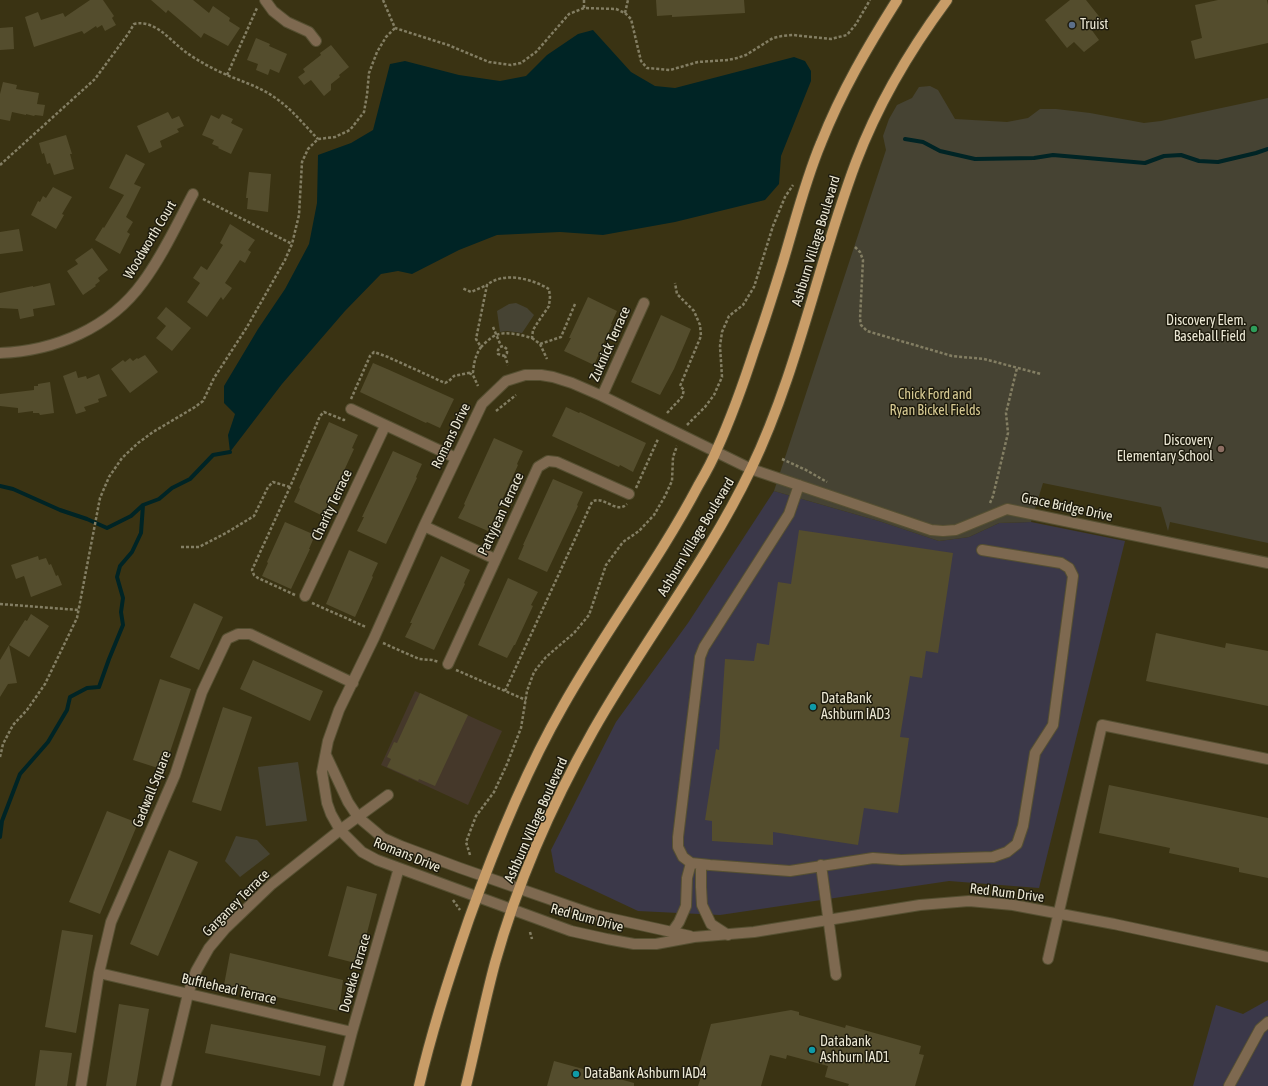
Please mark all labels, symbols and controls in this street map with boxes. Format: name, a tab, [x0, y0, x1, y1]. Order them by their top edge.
place label: Truist	[1080, 17, 1108, 33]
marker: Truist	[1067, 20, 1077, 30]
street label: Ashburn Village Boulevard	[788, 174, 844, 308]
street label: Woodworth Court	[120, 198, 180, 282]
street label: Zuknick Terrace	[586, 304, 634, 384]
place label: Discovery Elem. Baseball Field	[1166, 313, 1246, 346]
marker: Discovery Elem. Baseball Field	[1249, 324, 1259, 334]
park label: Chick Ford and Ryan Bickel Fields	[889, 387, 981, 420]
street label: Romans Drive	[428, 400, 474, 472]
place label: Discovery Elementary School	[1117, 433, 1213, 466]
marker: Discovery Elementary School	[1216, 444, 1226, 454]
street label: Charity Terrace	[308, 467, 356, 543]
street label: Pattyjean Terrace	[474, 470, 528, 558]
street label: Ashburn Village Boulevard	[654, 475, 738, 599]
street label: Grace Bridge Drive	[1020, 489, 1114, 525]
place label: DataBank Ashburn IAD3	[821, 691, 891, 724]
marker: DataBank Ashburn IAD3	[808, 702, 818, 712]
street label: Gadwall Square	[129, 748, 175, 830]
street label: Ashburn Village Boulevard	[501, 755, 571, 885]
street label: Romans Drive	[371, 834, 443, 876]
street label: Garganey Terrace	[199, 866, 273, 940]
street label: Red Rum Drive	[969, 880, 1045, 906]
street label: Red Rum Drive	[549, 900, 625, 936]
street label: Dovekie Terrace	[336, 932, 374, 1014]
street label: Bufflehead Terrace	[180, 970, 278, 1008]
place label: Databank Ashburn IAD1	[820, 1034, 890, 1066]
marker: Databank Ashburn IAD1	[807, 1045, 817, 1055]
place label: DataBank Ashburn IAD4	[584, 1066, 707, 1082]
marker: DataBank Ashburn IAD4	[571, 1069, 581, 1079]

